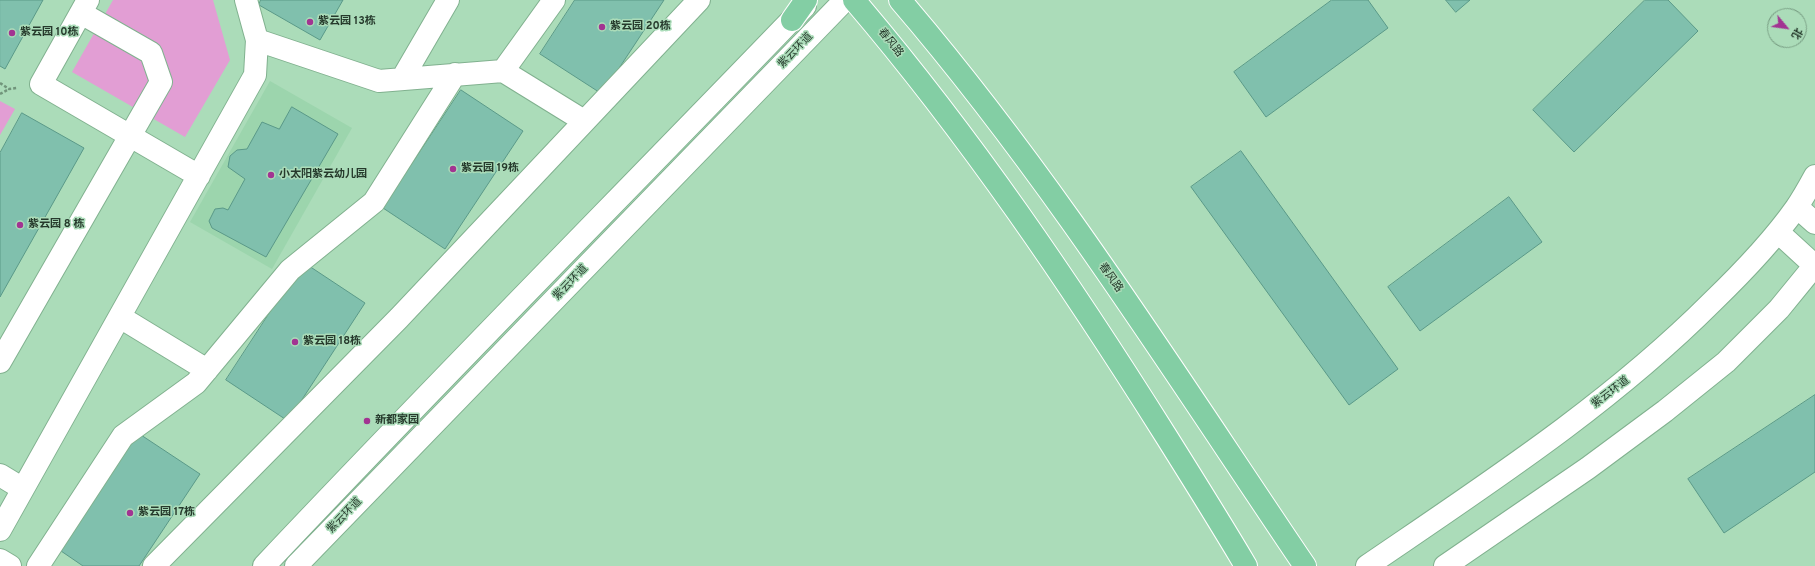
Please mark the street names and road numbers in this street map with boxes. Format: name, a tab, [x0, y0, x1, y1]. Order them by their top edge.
street label: 春风路	[874, 26, 906, 60]
street label: 紫云环道	[776, 31, 816, 71]
street label: 春风路	[1095, 261, 1125, 295]
street label: 紫云环道	[551, 263, 591, 303]
street label: 紫云环道	[1589, 374, 1633, 412]
street label: 紫云环道	[325, 496, 365, 536]

